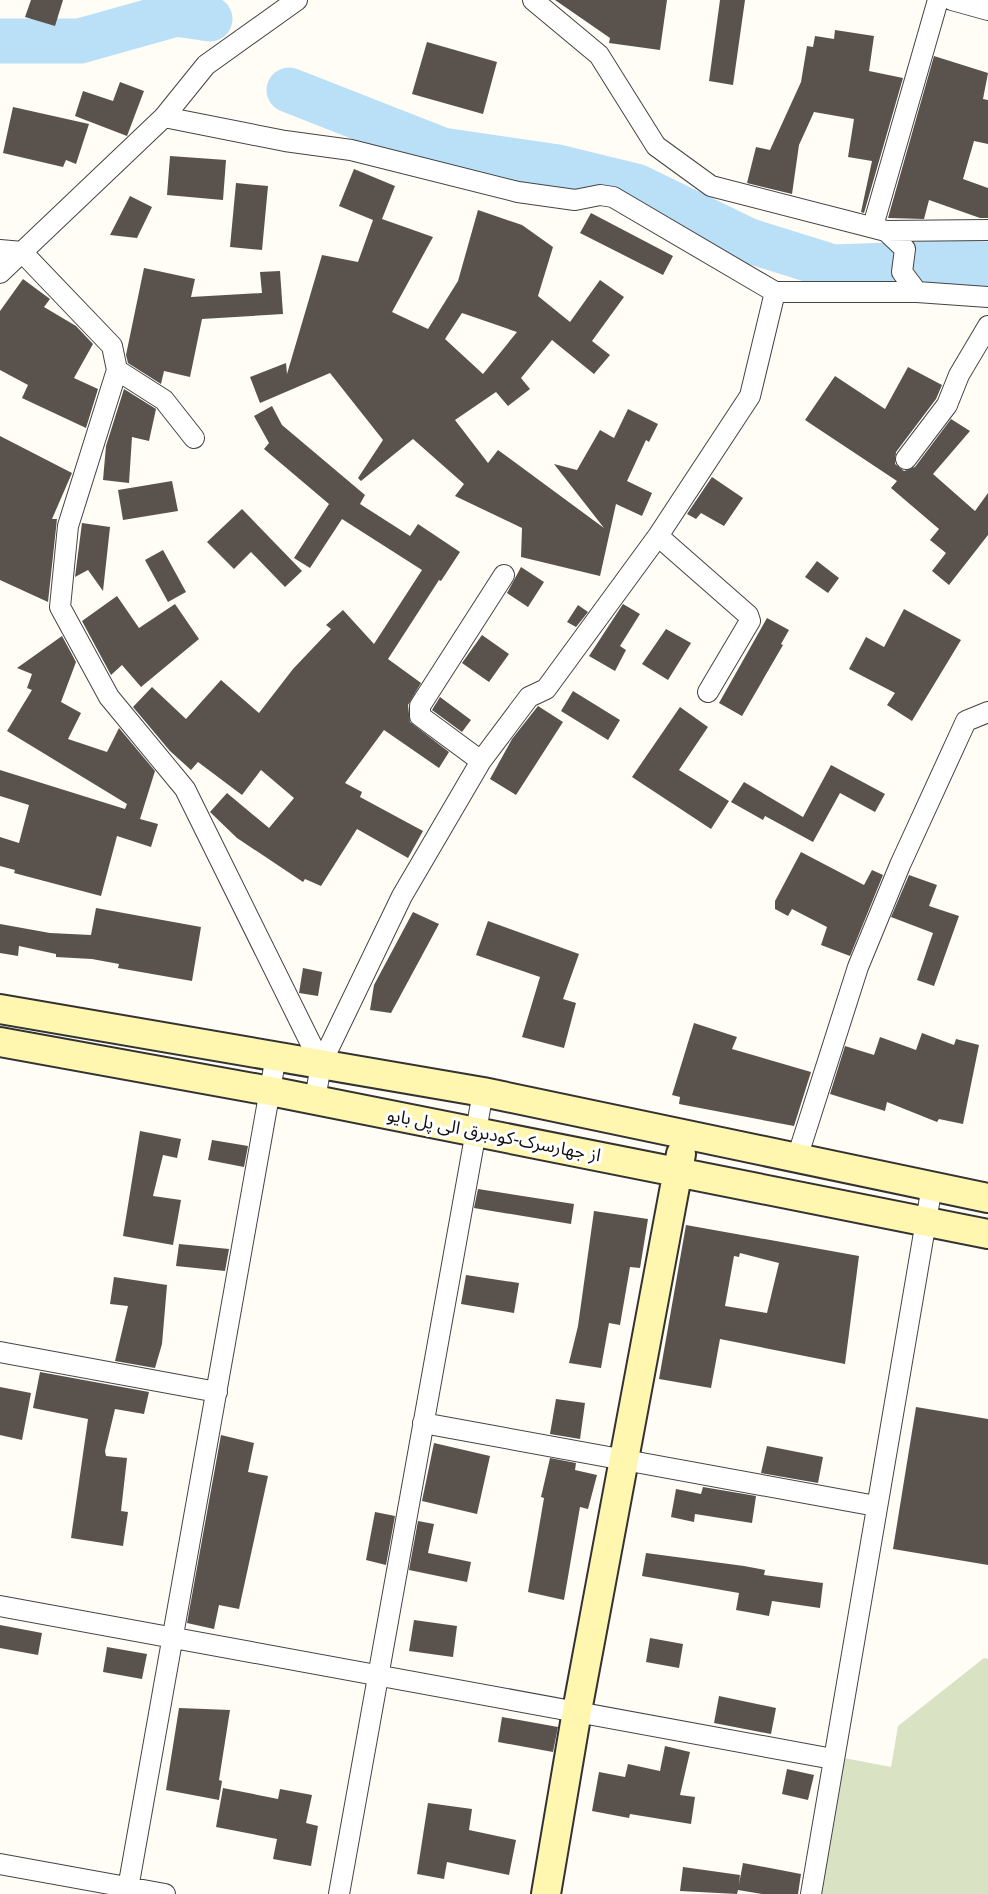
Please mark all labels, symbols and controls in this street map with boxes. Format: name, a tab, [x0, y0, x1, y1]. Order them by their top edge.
street label: از جهارسرک-کودبرق الی پل بایو	[384, 1096, 604, 1174]

